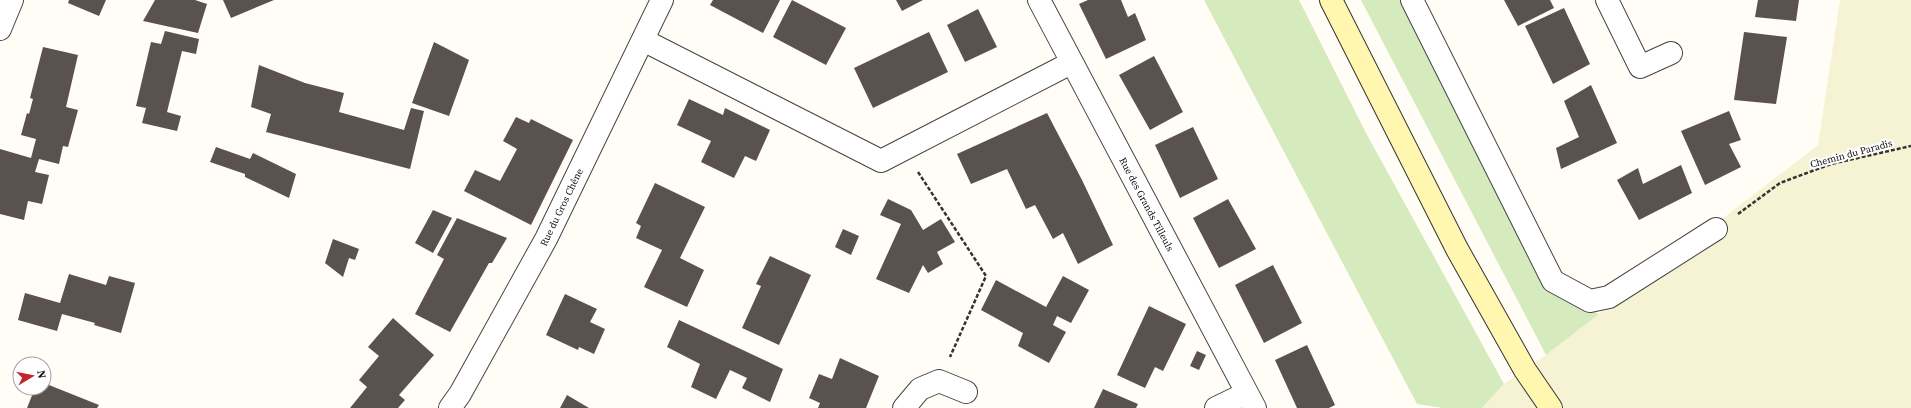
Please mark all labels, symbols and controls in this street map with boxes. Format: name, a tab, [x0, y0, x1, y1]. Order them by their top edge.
street label: Chemin du Paradis	[1809, 136, 1894, 171]
street label: Rue des Grands Tilleuls	[1116, 155, 1177, 253]
street label: Rue du Gros Chêne	[537, 166, 586, 248]
north arrow	[12, 356, 52, 396]
text: N	[33, 369, 49, 380]

